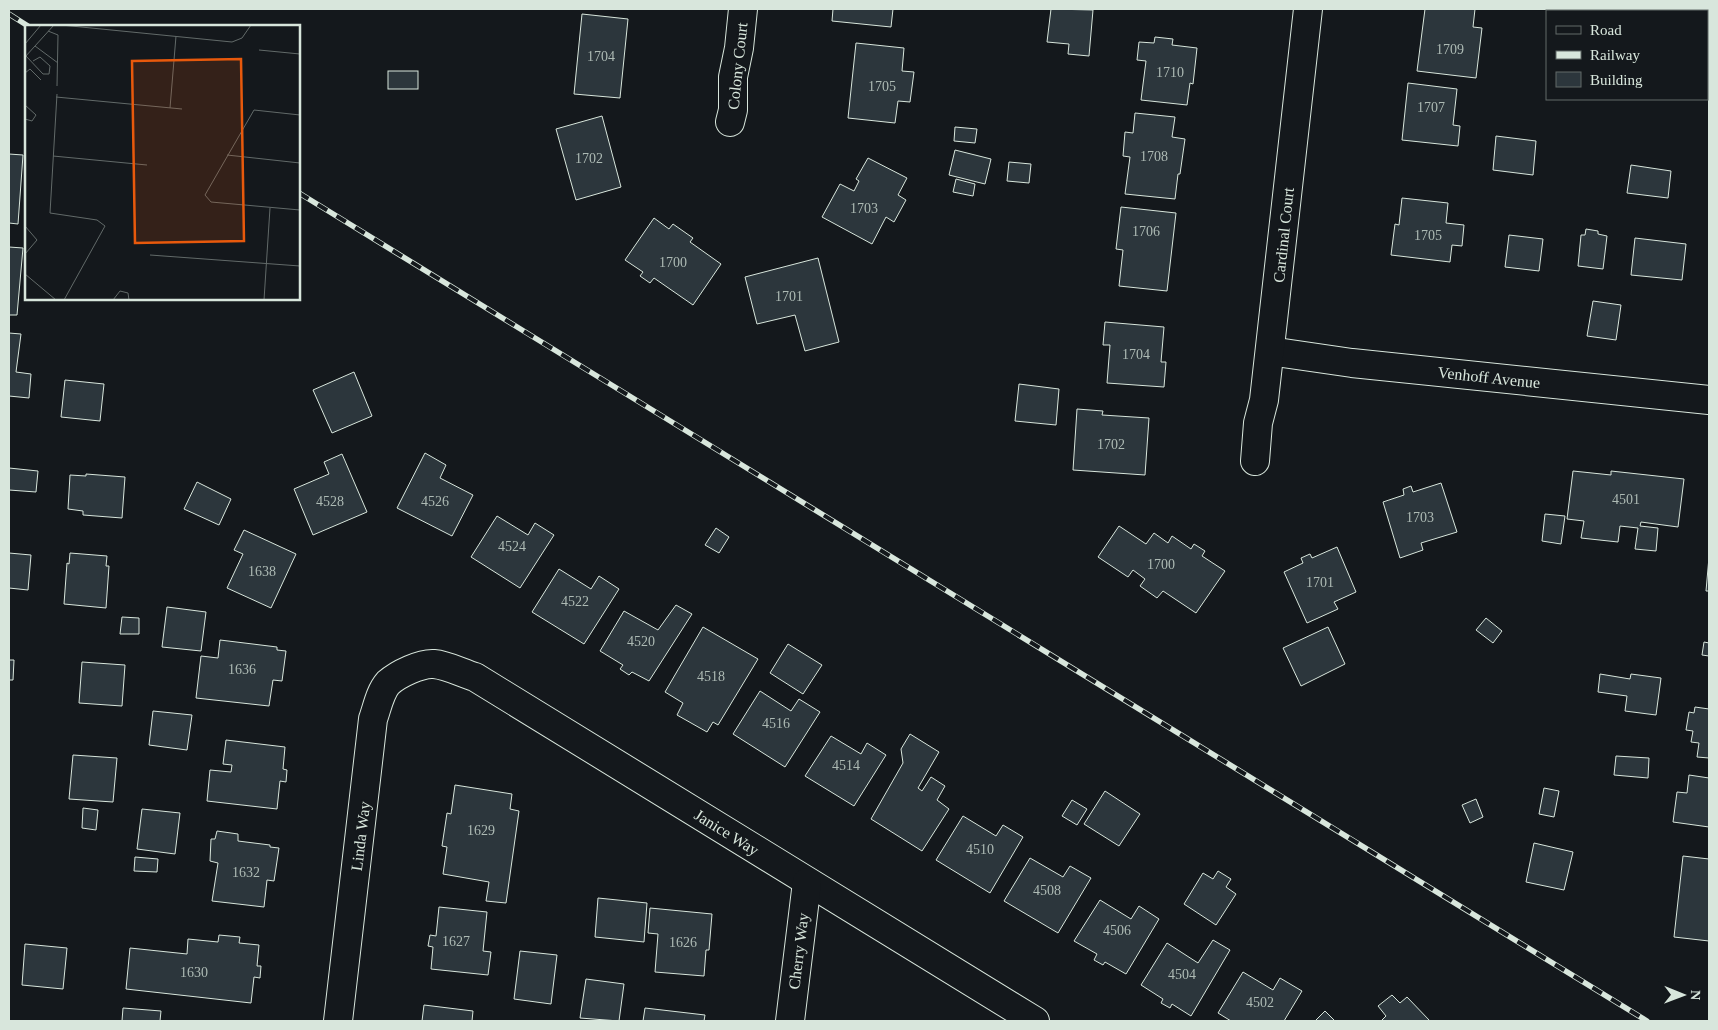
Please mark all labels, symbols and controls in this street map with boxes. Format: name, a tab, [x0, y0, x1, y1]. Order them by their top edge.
legend	[1546, 10, 1708, 100]
street label: Colony Court	[724, 21, 752, 111]
text: Road	[1590, 22, 1622, 38]
inset map	[25, 25, 300, 300]
house number: 1709	[1436, 42, 1464, 57]
text: Railway	[1590, 47, 1640, 63]
house number: 1704	[587, 49, 615, 64]
house number: 1710	[1156, 65, 1184, 80]
text: Building	[1590, 72, 1643, 88]
house number: 1705	[868, 79, 896, 94]
house number: 1707	[1417, 100, 1445, 115]
house number: 1708	[1140, 149, 1168, 164]
house number: 1702	[575, 151, 603, 166]
street label: Cardinal Court	[1270, 186, 1297, 283]
house number: 1703	[850, 201, 878, 216]
house number: 1706	[1132, 224, 1160, 239]
house number: 1705	[1414, 228, 1442, 243]
house number: 1700	[659, 255, 687, 270]
house number: 1701	[775, 289, 803, 304]
house number: 1704	[1122, 347, 1150, 362]
street label: Venhoff Avenue	[1437, 364, 1541, 391]
house number: 1702	[1097, 437, 1125, 452]
house number: 4501	[1612, 492, 1640, 507]
house number: 4528	[316, 494, 344, 509]
house number: 4526	[421, 494, 449, 509]
house number: 1703	[1406, 510, 1434, 525]
house number: 4524	[498, 539, 526, 554]
house number: 1700	[1147, 557, 1175, 572]
house number: 1638	[248, 564, 276, 579]
house number: 1701	[1306, 575, 1334, 590]
house number: 4522	[561, 594, 589, 609]
house number: 4520	[627, 634, 655, 649]
house number: 1636	[228, 662, 256, 677]
house number: 4518	[697, 669, 725, 684]
house number: 4516	[762, 716, 790, 731]
house number: 4514	[832, 758, 860, 773]
street label: Linda Way	[348, 800, 374, 872]
street label: Janice Way	[691, 806, 762, 860]
house number: 1629	[467, 823, 495, 838]
house number: 4510	[966, 842, 994, 857]
house number: 1632	[232, 865, 260, 880]
house number: 4508	[1033, 883, 1061, 898]
street label: Cherry Way	[785, 912, 813, 990]
house number: 4506	[1103, 923, 1131, 938]
house number: 1627	[442, 934, 470, 949]
house number: 1626	[669, 935, 697, 950]
house number: 1630	[180, 965, 208, 980]
house number: 4504	[1168, 967, 1196, 982]
north arrow	[1658, 970, 1708, 1020]
text: N	[1688, 990, 1703, 1000]
house number: 4502	[1246, 995, 1274, 1010]

